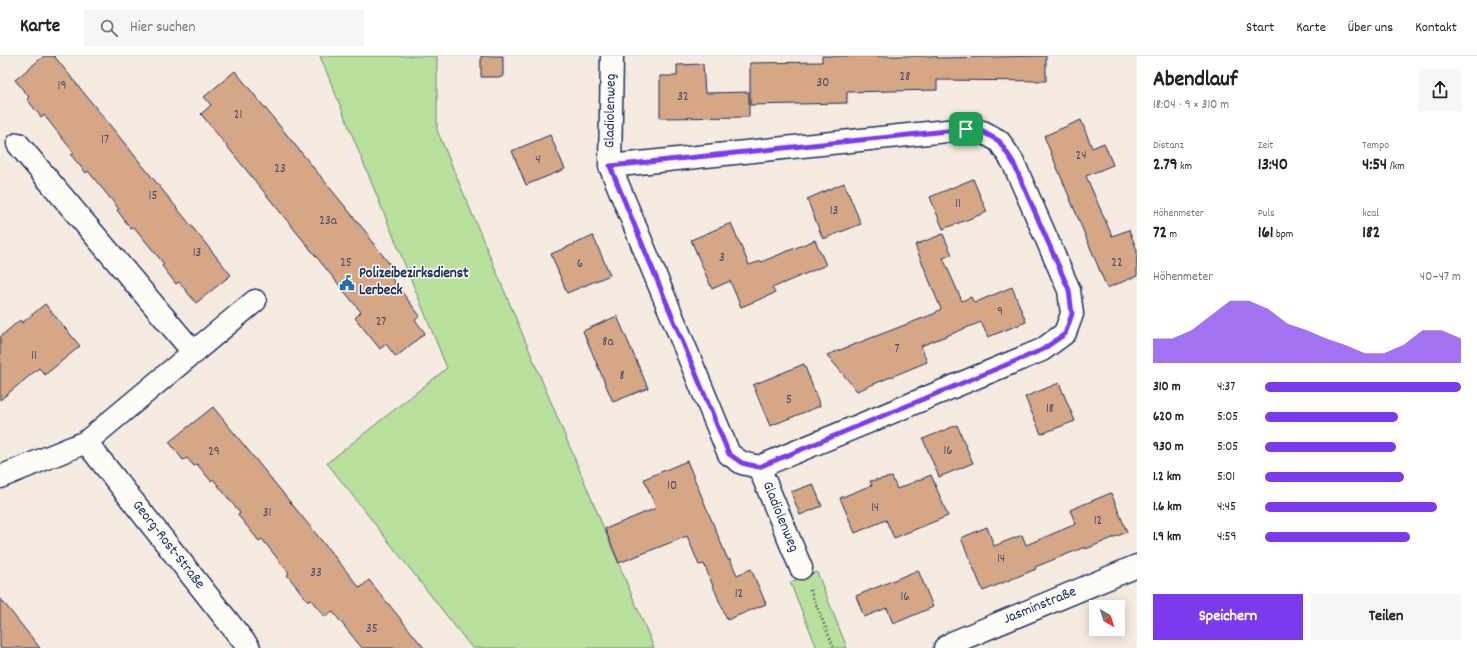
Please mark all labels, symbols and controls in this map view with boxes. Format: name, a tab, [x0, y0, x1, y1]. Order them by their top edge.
search box	[84, 10, 364, 46]
text: Karte	[20, 14, 60, 41]
icon: search	[98, 17, 120, 39]
text: Hier suchen	[130, 17, 195, 39]
text: Start	[1246, 18, 1274, 38]
text: Karte	[1296, 18, 1326, 38]
text: Über uns	[1348, 18, 1393, 38]
text: Kontakt	[1415, 18, 1457, 38]
text: Abendlauf	[1153, 65, 1237, 96]
house number: 28	[900, 68, 910, 87]
button: share	[1419, 69, 1461, 111]
street label: Gladiolenweg	[599, 74, 623, 148]
house number: 30	[817, 74, 829, 93]
house number: 19	[58, 77, 66, 96]
house number: 32	[677, 88, 689, 107]
text: 18:04 · 9 × 310 m	[1153, 96, 1229, 115]
house number: 21	[234, 106, 242, 125]
pin	[949, 112, 983, 146]
icon: arrive	[955, 118, 977, 140]
house number: 17	[101, 131, 109, 150]
text: Distanz	[1153, 138, 1184, 154]
text: Zeit	[1258, 138, 1273, 154]
text: Tempo	[1362, 138, 1389, 154]
house number: 24	[1075, 147, 1087, 166]
house number: 4	[535, 151, 541, 170]
text: 2.79	[1153, 154, 1178, 178]
text: 13:40	[1258, 154, 1288, 178]
text: 4:54	[1362, 154, 1387, 178]
text: km	[1178, 159, 1192, 175]
text: /km	[1387, 159, 1405, 175]
house number: 23	[274, 160, 286, 179]
house number: 15	[149, 187, 157, 206]
house number: 11	[955, 195, 961, 214]
house number: 13	[830, 202, 838, 221]
text: Höhenmeter	[1153, 206, 1204, 222]
text: Puls	[1258, 206, 1275, 222]
text: kcal	[1362, 206, 1379, 222]
house number: 23a	[319, 212, 338, 231]
text: 72	[1153, 222, 1167, 246]
text: 161	[1258, 222, 1273, 246]
text: 182	[1362, 222, 1380, 246]
text: m	[1167, 227, 1177, 243]
text: bpm	[1273, 227, 1293, 243]
house number: 13	[193, 244, 201, 263]
house number: 3	[719, 249, 725, 268]
house number: 25	[340, 254, 352, 273]
house number: 22	[1111, 254, 1123, 273]
house number: 6	[577, 255, 583, 274]
place label: Polizeibezirksdienst Lerbeck	[359, 263, 469, 302]
text: Höhenmeter	[1153, 268, 1213, 287]
text: 40–47 m	[1420, 268, 1461, 287]
public building icon: Polizeibezirksdienst Lerbeck	[338, 274, 356, 292]
house number: 9	[997, 303, 1003, 322]
house number: 27	[376, 313, 386, 332]
house number: 8a	[602, 333, 615, 352]
house number: 7	[895, 340, 900, 359]
house number: 11	[31, 347, 37, 366]
house number: 8	[619, 367, 625, 386]
text: 310 m	[1153, 378, 1181, 397]
text: 4:37	[1217, 378, 1235, 397]
house number: 5	[786, 391, 792, 410]
house number: 18	[1046, 400, 1054, 419]
text: 620 m	[1153, 408, 1184, 427]
text: 5:05	[1217, 408, 1238, 427]
text: 930 m	[1153, 438, 1184, 457]
text: 5:05	[1217, 438, 1238, 457]
house number: 16	[943, 442, 953, 461]
house number: 29	[208, 443, 220, 462]
text: 1.2 km	[1153, 468, 1181, 487]
text: 5:01	[1217, 468, 1235, 487]
house number: 10	[667, 477, 677, 496]
street label: Gladiolenweg	[756, 478, 804, 556]
street label: Georg-Rost-Straße	[126, 496, 210, 594]
text: 1.6 km	[1153, 498, 1182, 517]
text: 4:45	[1217, 498, 1236, 517]
house number: 14	[871, 499, 879, 518]
house number: 31	[263, 504, 271, 523]
house number: 12	[1094, 512, 1102, 531]
text: 1.9 km	[1153, 528, 1181, 547]
text: 4:59	[1217, 528, 1237, 547]
house number: 14	[997, 550, 1005, 569]
house number: 33	[310, 564, 322, 583]
street label: Jasminstraße	[1000, 581, 1080, 631]
house number: 12	[735, 585, 743, 604]
house number: 16	[900, 588, 910, 607]
button: Speichern	[1153, 594, 1303, 640]
button: Teilen	[1311, 594, 1461, 640]
north arrow	[1089, 600, 1125, 636]
map controls	[1089, 600, 1125, 636]
house number: 35	[366, 620, 378, 639]

